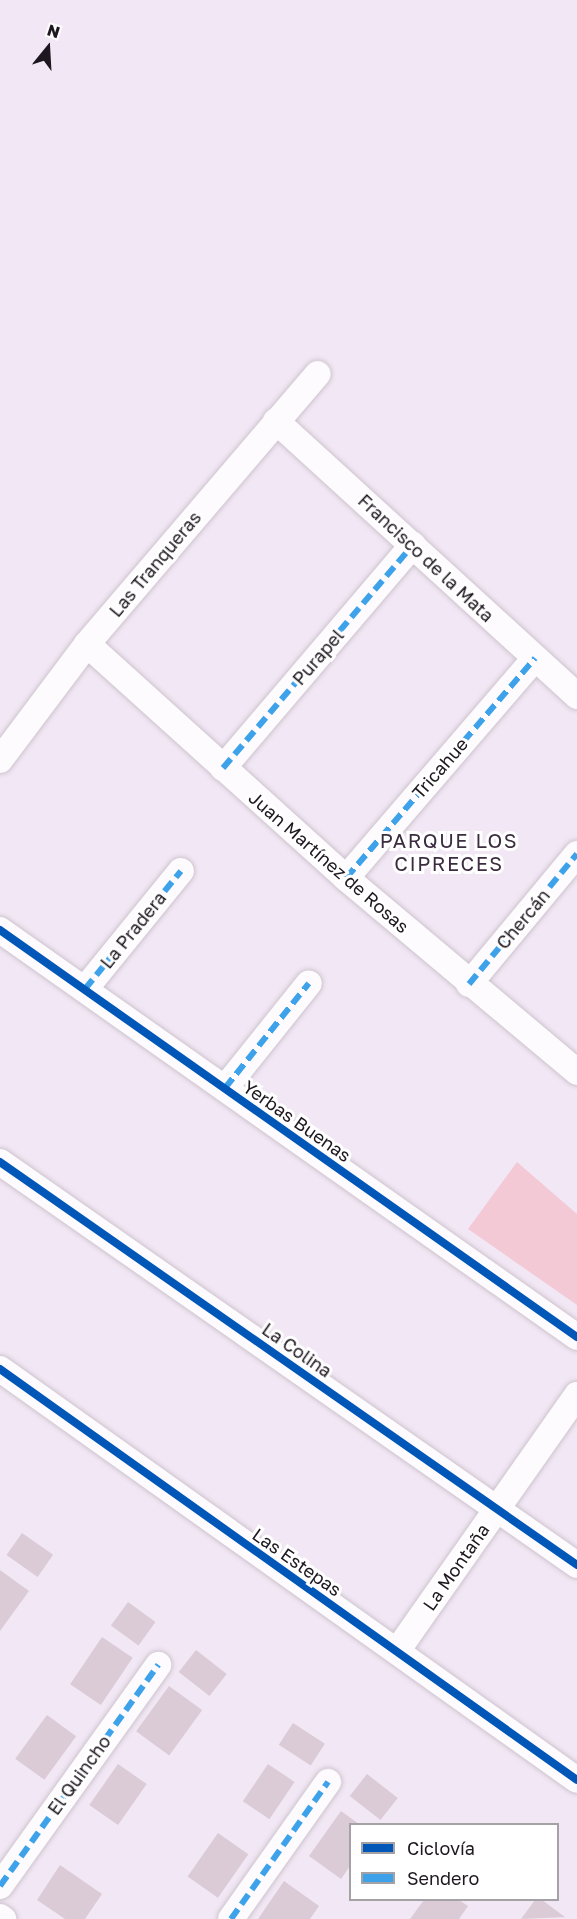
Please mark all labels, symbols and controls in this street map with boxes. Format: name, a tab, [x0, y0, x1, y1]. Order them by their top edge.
north arrow	[18, 18, 78, 78]
text: N	[45, 19, 62, 42]
street label: Francisco de la Mata	[354, 490, 498, 626]
street label: Las Tranqueras	[105, 507, 205, 621]
street label: Purapel	[288, 625, 348, 689]
street label: Tricahue	[408, 733, 472, 803]
street label: Juan Martínez de Rosas	[245, 787, 413, 937]
district label: PARQUE LOS CIPRECES	[380, 829, 518, 876]
street label: Chercán	[492, 885, 554, 953]
street label: La Pradera	[96, 887, 170, 973]
street label: Yerbas Buenas	[239, 1076, 355, 1166]
street label: La Colina	[258, 1318, 336, 1382]
street label: La Montaña	[418, 1519, 494, 1615]
street label: Las Estepas	[248, 1523, 346, 1601]
street label: El Quincho	[43, 1731, 115, 1819]
legend	[349, 1823, 559, 1901]
text: Ciclovía	[407, 1837, 475, 1859]
text: Sendero	[407, 1867, 479, 1889]

